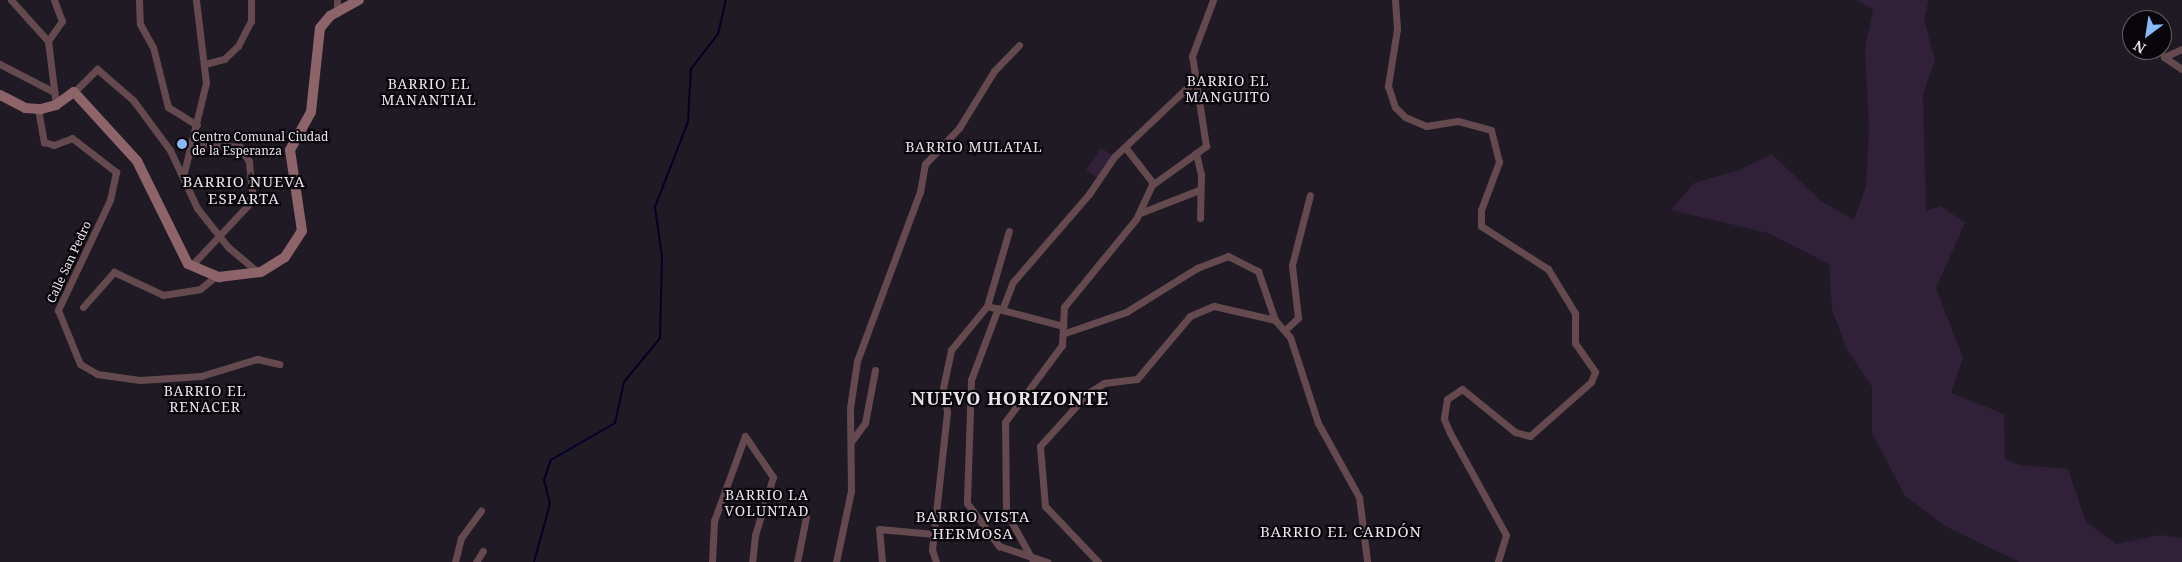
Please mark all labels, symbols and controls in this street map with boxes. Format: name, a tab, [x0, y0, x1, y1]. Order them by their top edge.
north arrow	[2122, 10, 2172, 60]
text: N	[2130, 36, 2149, 58]
district label: BARRIO EL MANGUITO	[1184, 73, 1272, 105]
district label: BARRIO EL MANANTIAL	[380, 76, 478, 108]
place label: Centro Comunal Ciudad de la Esperanza	[192, 130, 328, 158]
marker: Centro Comunal Ciudad de la Esperanza	[176, 138, 188, 150]
district label: BARRIO MULATAL	[903, 139, 1045, 155]
district label: BARRIO NUEVA ESPARTA	[181, 172, 307, 207]
street label: Calle San Pedro	[44, 219, 94, 305]
district label: BARRIO EL RENACER	[163, 383, 247, 416]
district label: NUEVO HORIZONTE	[909, 387, 1111, 409]
district label: BARRIO LA VOLUNTAD	[724, 487, 810, 520]
district label: BARRIO VISTA HERMOSA	[914, 507, 1032, 542]
district label: BARRIO EL CARDÓN	[1258, 523, 1424, 541]

